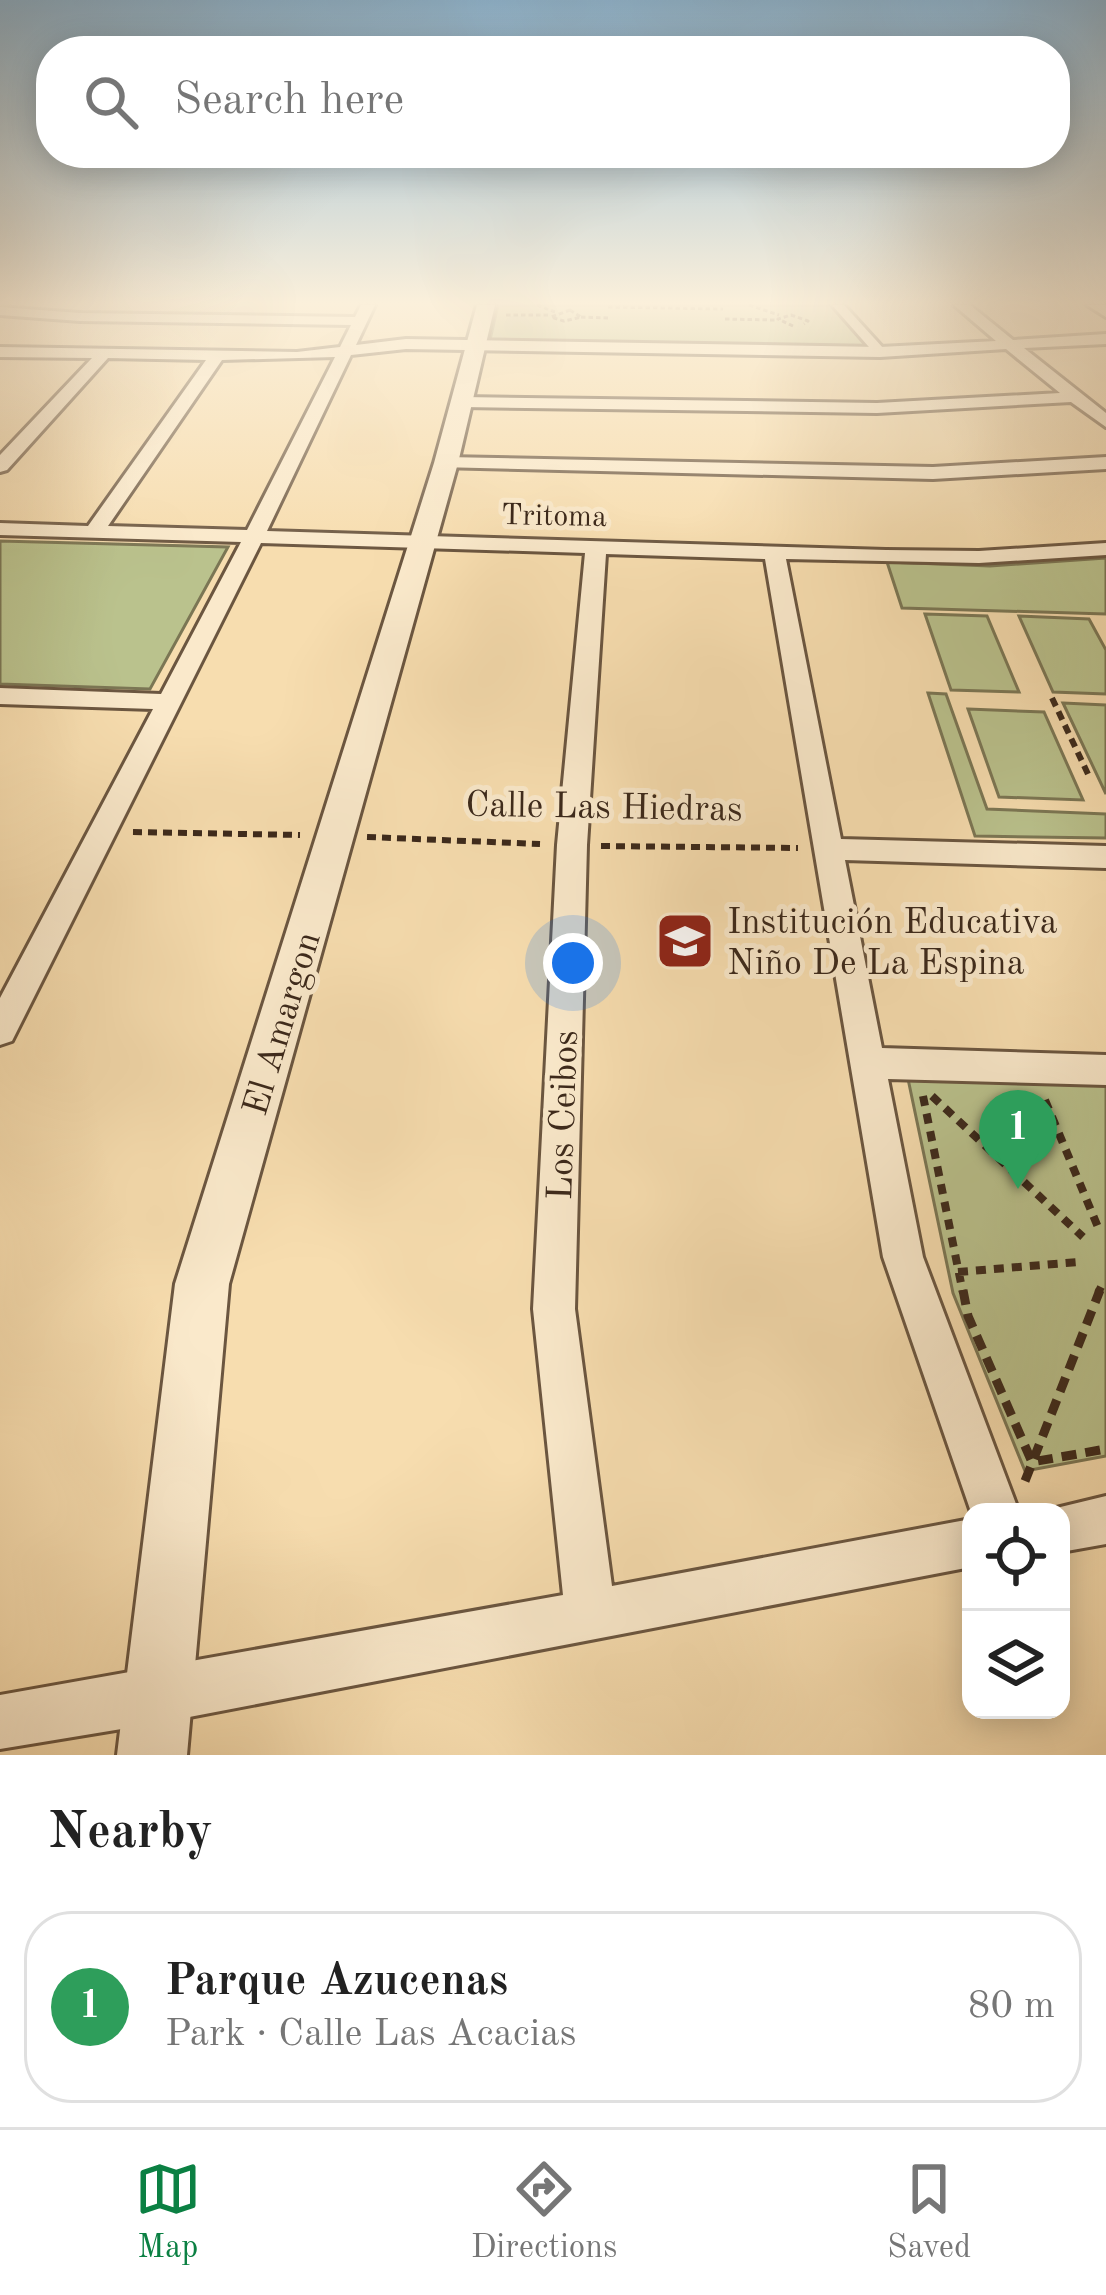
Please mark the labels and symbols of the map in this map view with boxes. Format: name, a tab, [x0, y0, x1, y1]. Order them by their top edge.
street label: Tritoma	[501, 501, 607, 533]
street label: Calle Las Hiedras	[465, 789, 743, 829]
place label: Institución Educativa Niño De La Espina	[727, 906, 1058, 983]
school or university icon: Institución Educativa Niño De La Espina	[654, 910, 716, 972]
street label: El Amargon	[239, 928, 329, 1120]
your location	[543, 933, 603, 993]
street label: Los Ceibos	[544, 1030, 586, 1201]
pin: 1	[979, 1090, 1057, 1189]

